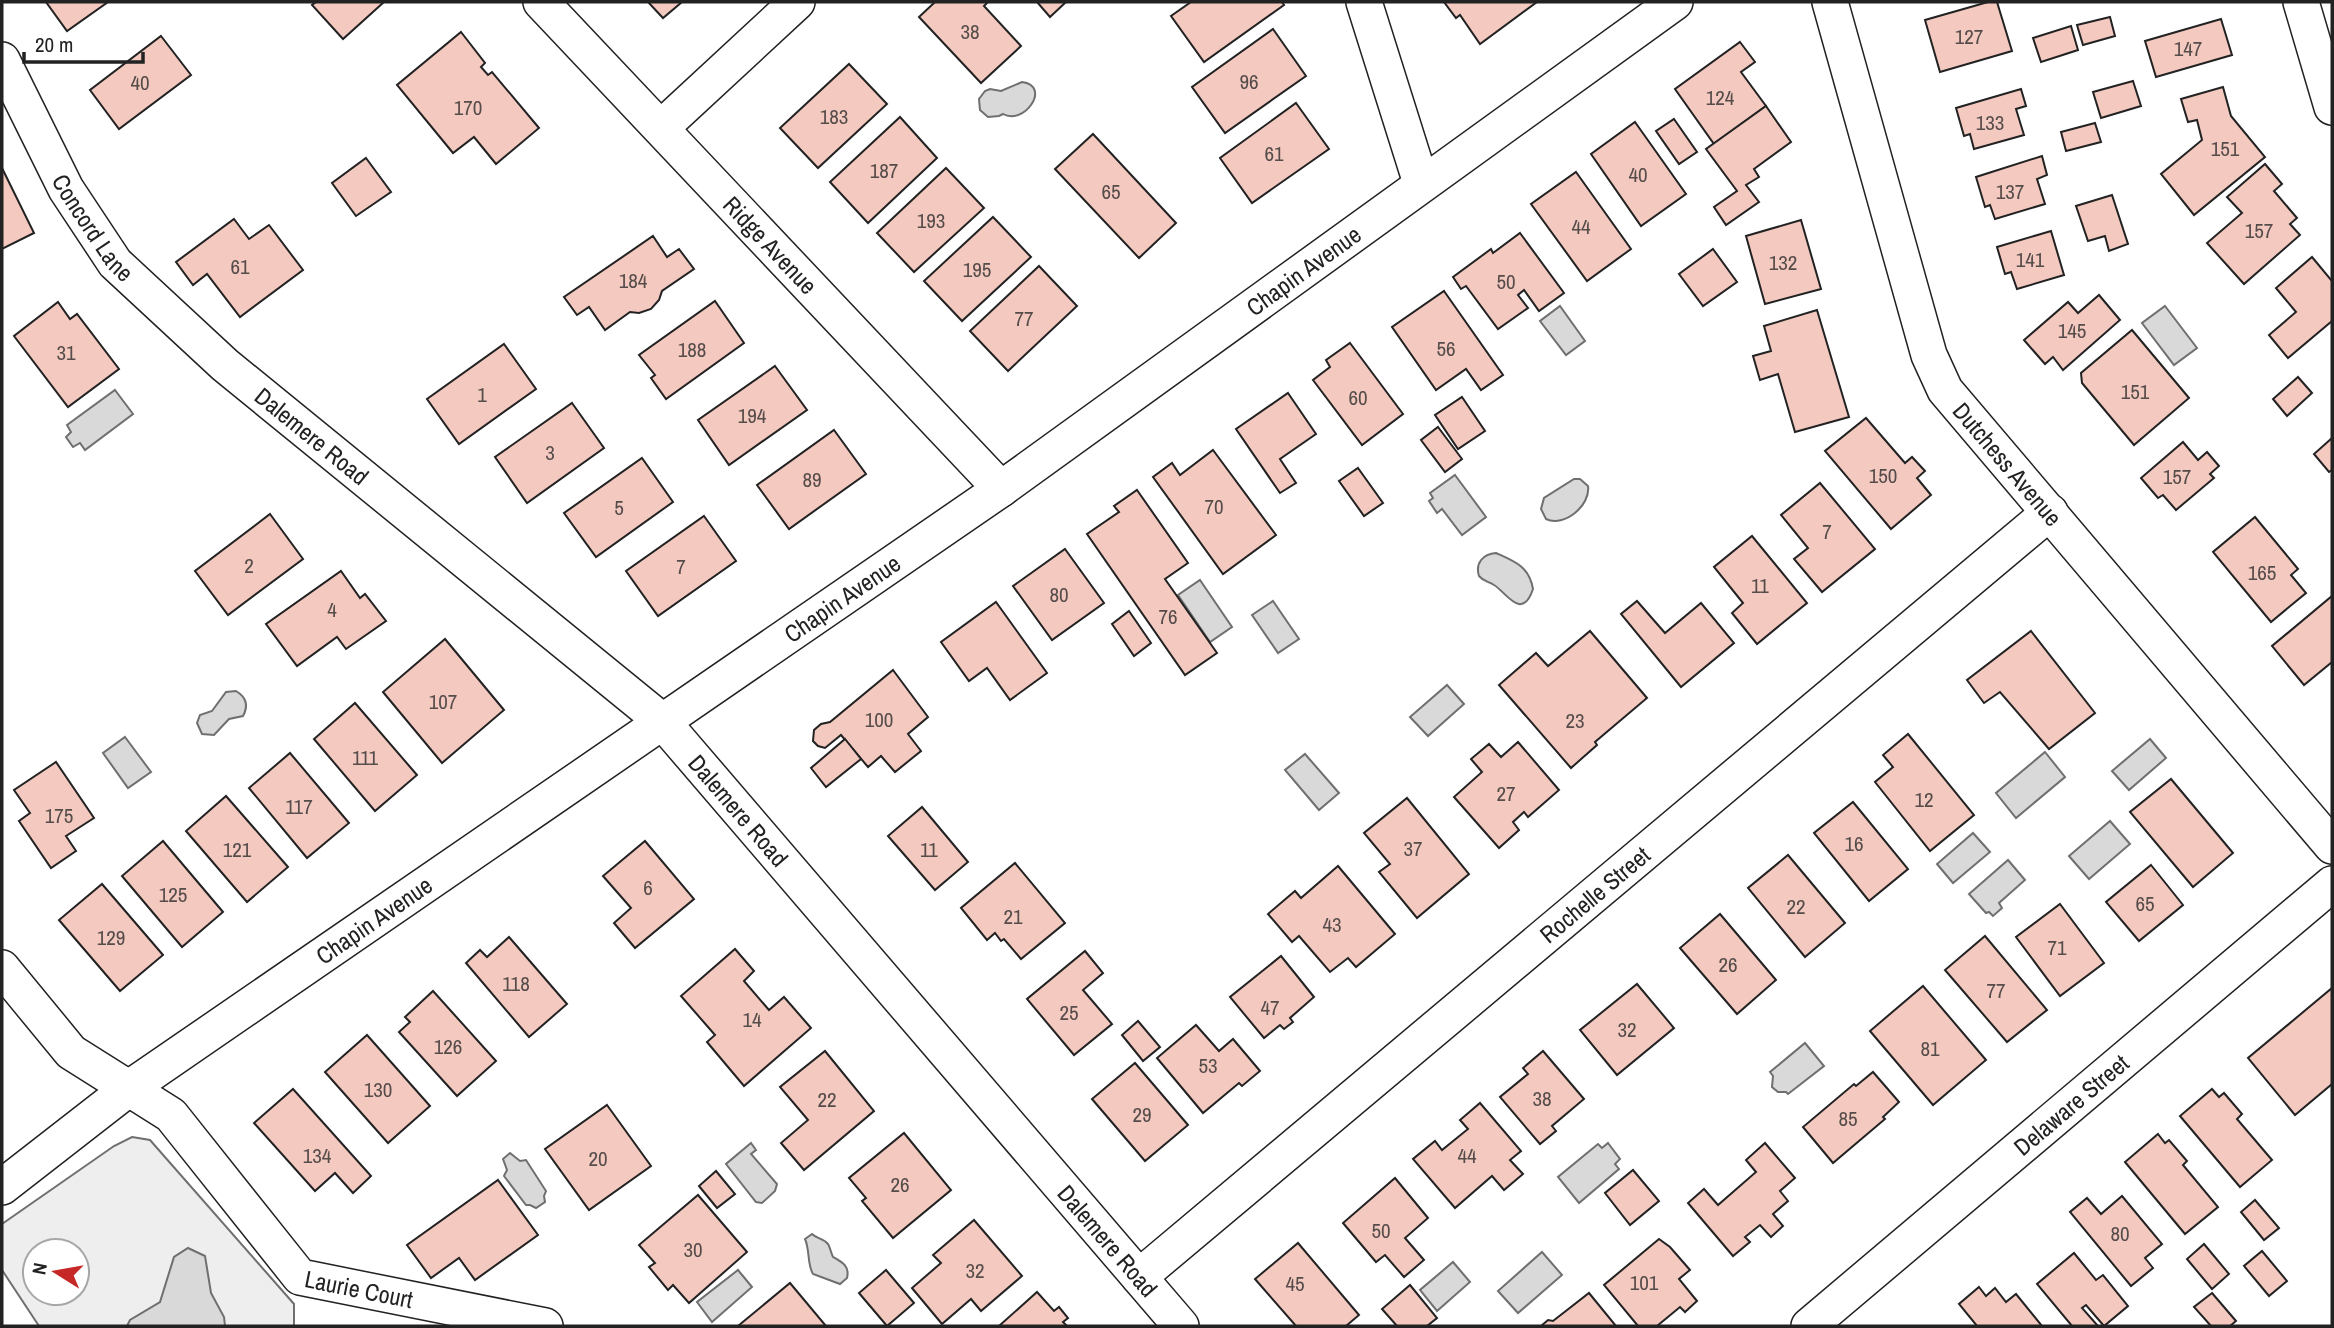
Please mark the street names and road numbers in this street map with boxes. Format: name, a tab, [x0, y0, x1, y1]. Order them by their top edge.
street label: Concord Lane	[45, 169, 141, 288]
street label: Ridge Avenue	[716, 189, 824, 301]
street label: Chapin Avenue	[1240, 218, 1367, 323]
street label: Dalemere Road	[248, 380, 376, 492]
street label: Dutchess Avenue	[1946, 395, 2069, 533]
street label: Chapin Avenue	[778, 547, 906, 650]
street label: Dalemere Road	[682, 747, 796, 873]
street label: Rochelle Street	[1533, 838, 1657, 950]
street label: Chapin Avenue	[309, 869, 438, 971]
street label: Delaware Street	[2007, 1046, 2136, 1162]
street label: Dalemere Road	[1051, 1178, 1165, 1303]
street label: Laurie Court	[302, 1262, 416, 1315]

